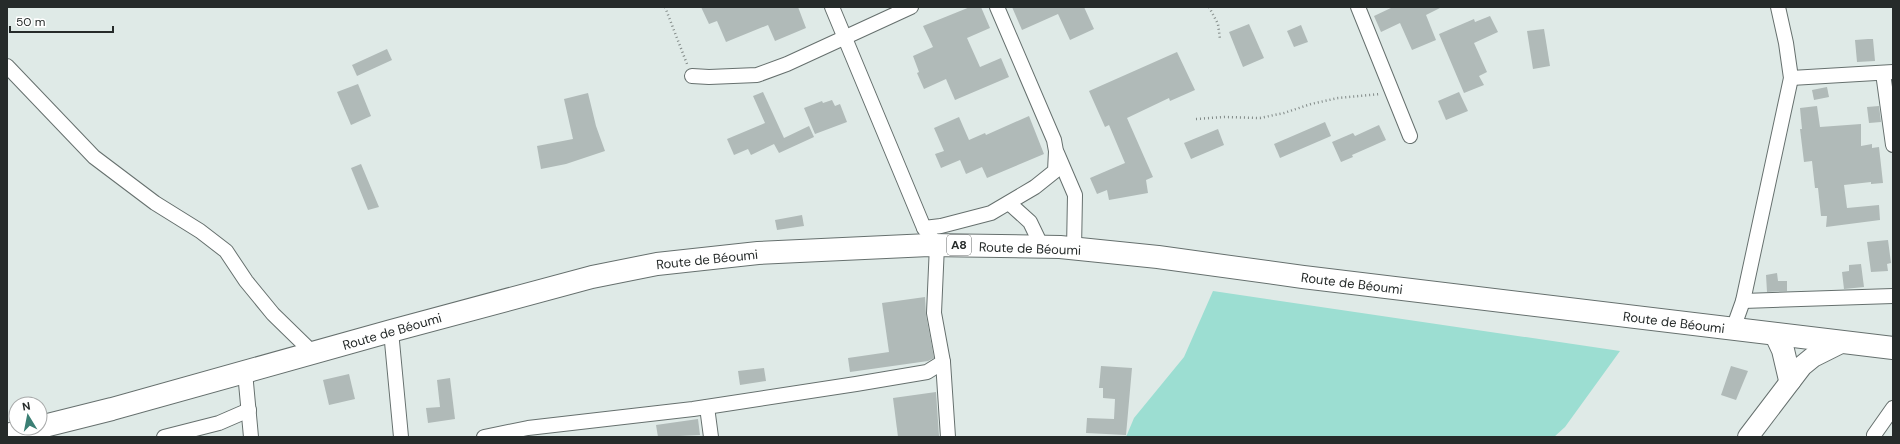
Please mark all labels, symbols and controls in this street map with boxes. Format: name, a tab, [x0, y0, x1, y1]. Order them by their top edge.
scale bar	[10, 8, 113, 34]
text: 50 m	[16, 14, 45, 30]
road number: A8	[947, 235, 971, 255]
street label: Route de Béoumi	[979, 238, 1081, 259]
street label: Route de Béoumi	[655, 246, 759, 273]
street label: Route de Béoumi	[1300, 269, 1404, 298]
street label: Route de Béoumi	[1622, 308, 1726, 337]
street label: Route de Béoumi	[341, 309, 444, 354]
north arrow	[8, 396, 48, 436]
text: N	[21, 399, 31, 414]

